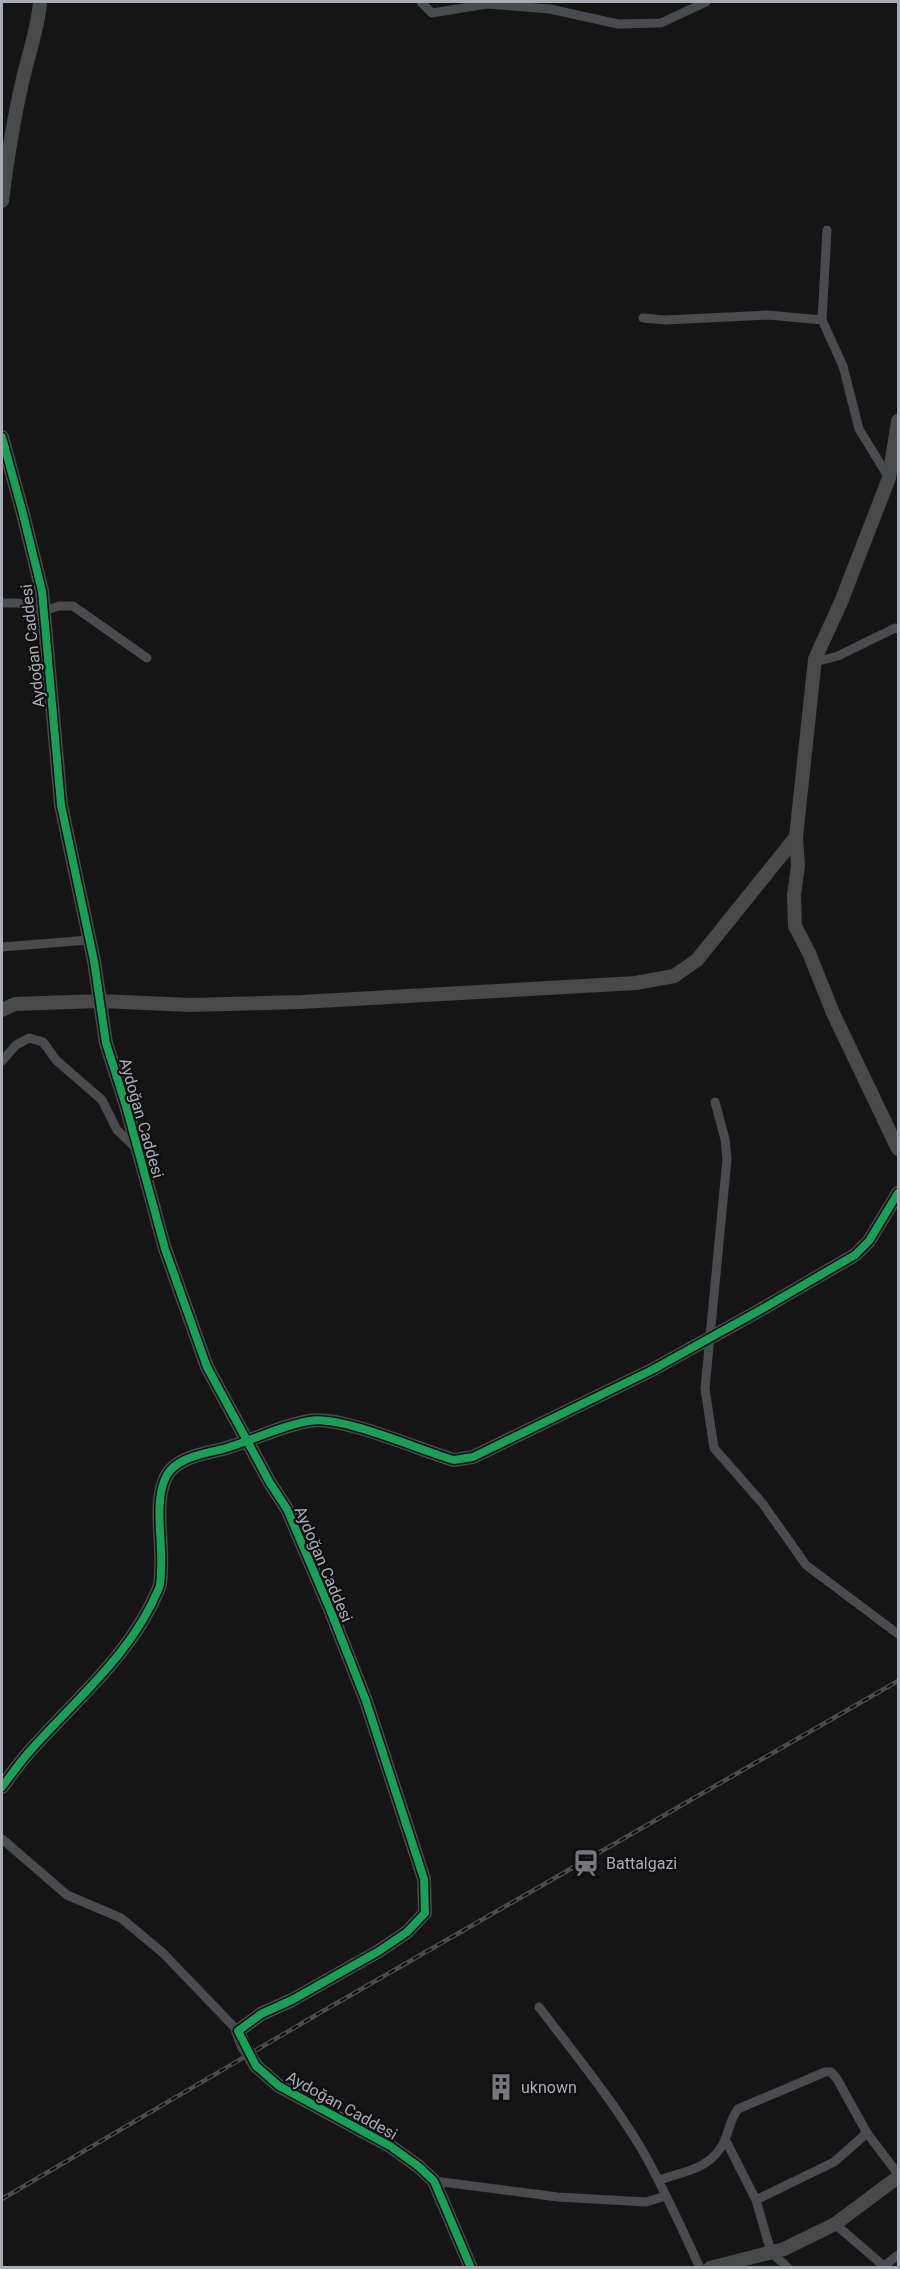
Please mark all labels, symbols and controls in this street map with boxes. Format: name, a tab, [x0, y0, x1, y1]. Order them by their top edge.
street label: Aydoğan Caddesi	[17, 583, 48, 709]
street label: Aydoğan Caddesi	[115, 1056, 168, 1180]
street label: Aydoğan Caddesi	[291, 1503, 357, 1625]
station icon: Battalgazi	[571, 1848, 601, 1878]
place label: Battalgazi	[606, 1854, 677, 1873]
street label: Aydoğan Caddesi	[283, 2067, 401, 2144]
building icon: uknown	[486, 2072, 516, 2102]
place label: uknown	[521, 2078, 577, 2097]

